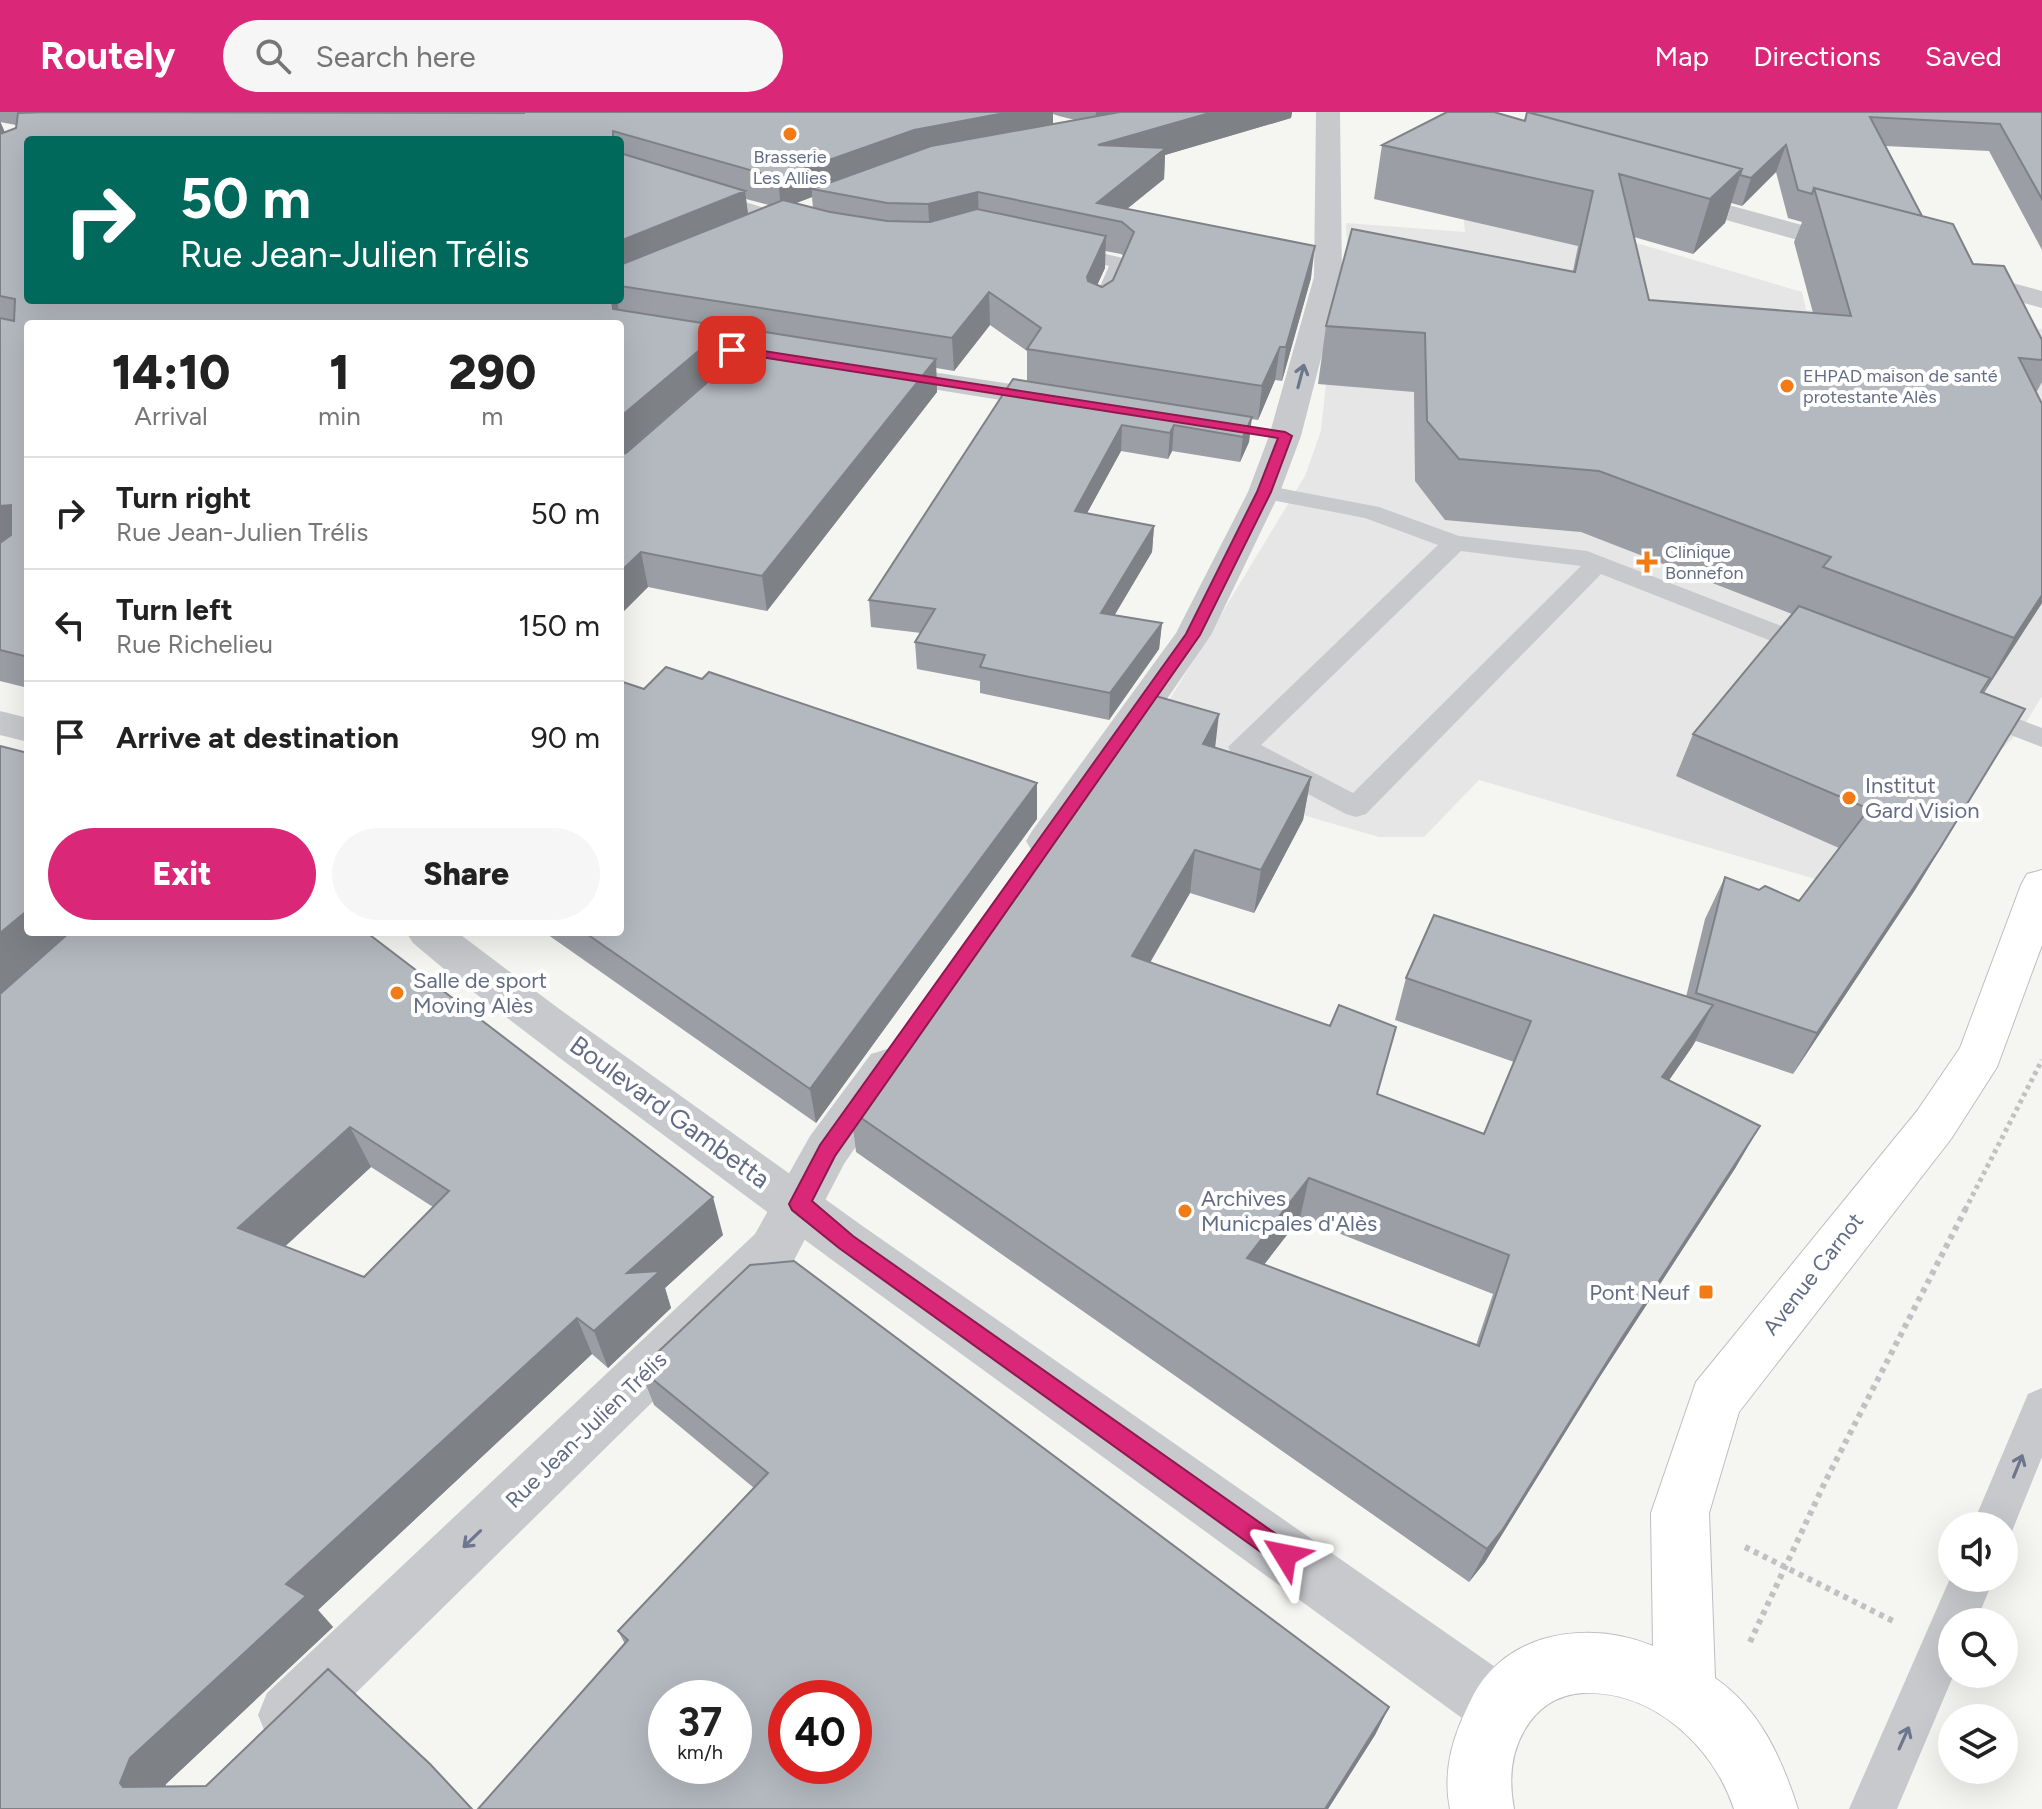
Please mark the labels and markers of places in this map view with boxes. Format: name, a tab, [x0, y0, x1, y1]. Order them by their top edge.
marker: Brasserie Les Allies	[781, 125, 799, 143]
place label: Brasserie Les Allies	[753, 146, 827, 189]
pin	[698, 316, 766, 384]
place label: EHPAD maison de santé protestante Alès	[1803, 365, 1998, 408]
marker: EHPAD maison de santé protestante Alès	[1778, 377, 1796, 395]
place label: Clinique Bonnefon	[1665, 541, 1743, 584]
marker: Clinique Bonnefon	[1636, 551, 1658, 573]
place label: Institut Gard Vision	[1865, 772, 1979, 824]
marker: Institut Gard Vision	[1840, 789, 1858, 807]
place label: Salle de sport Moving Alès	[413, 967, 547, 1019]
marker: Salle de sport Moving Alès	[388, 984, 406, 1002]
place label: Archives Municpales d'Alès	[1201, 1185, 1377, 1237]
marker: Archives Municpales d'Alès	[1176, 1202, 1194, 1220]
place label: Pont Neuf	[1589, 1279, 1691, 1306]
marker: Pont Neuf	[1697, 1283, 1715, 1301]

